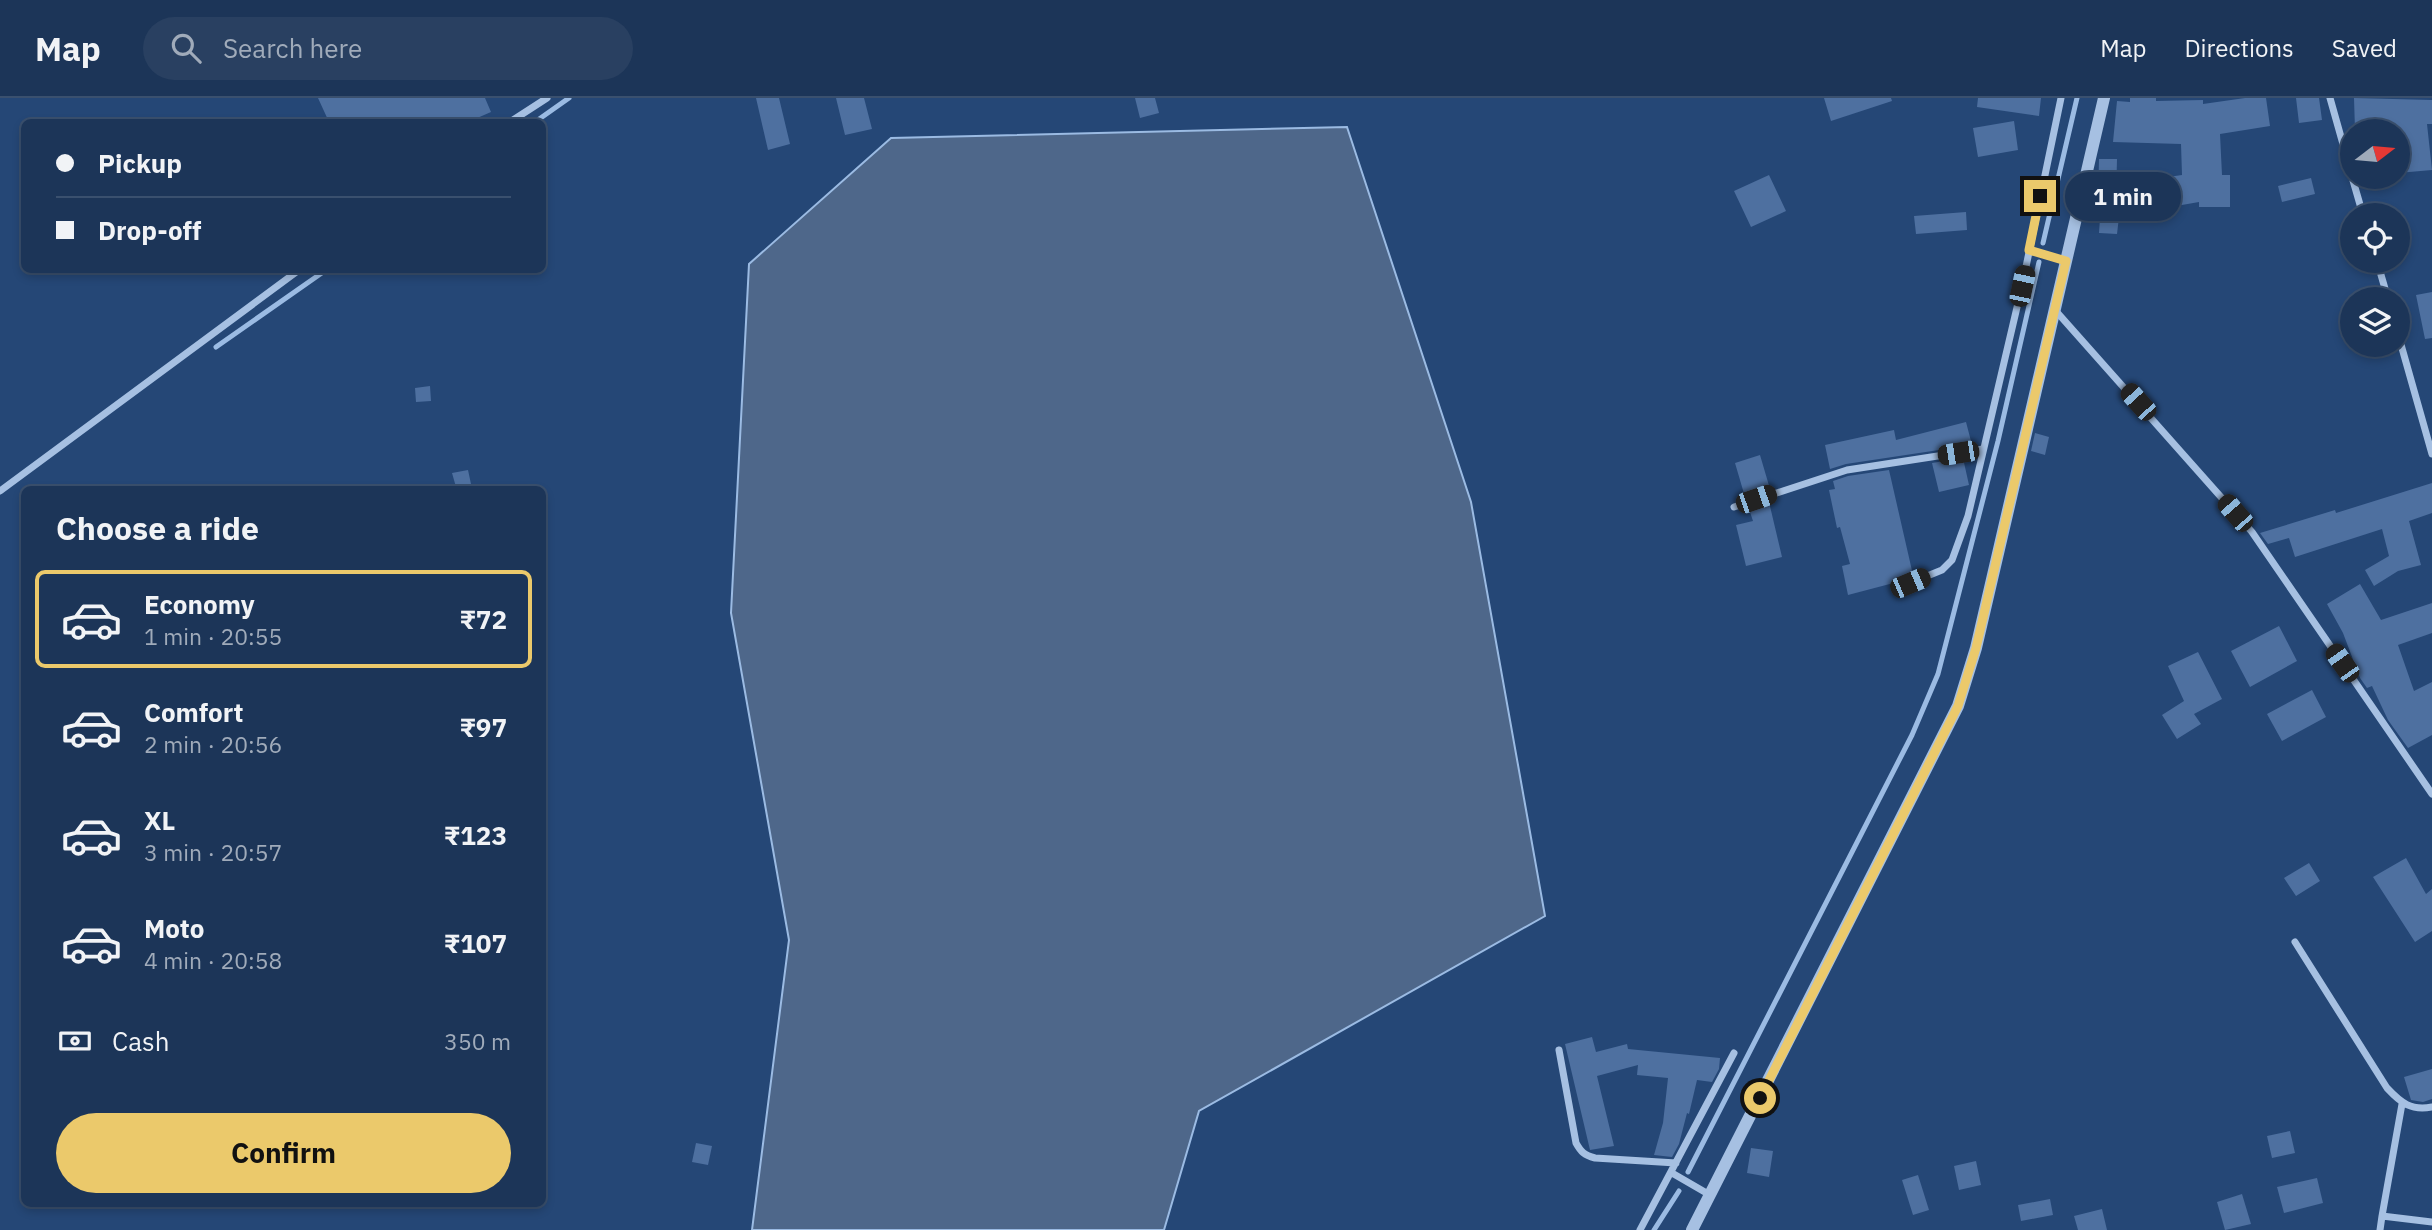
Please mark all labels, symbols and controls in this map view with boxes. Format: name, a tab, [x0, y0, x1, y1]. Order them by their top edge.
search box	[143, 17, 633, 80]
text: Map	[35, 27, 101, 70]
icon: search	[167, 29, 205, 67]
text: Search here	[223, 31, 362, 65]
text: Map	[2100, 32, 2146, 64]
text: Directions	[2184, 32, 2294, 64]
text: Saved	[2332, 32, 2397, 64]
north arrow	[2340, 119, 2410, 189]
map controls	[2340, 119, 2410, 357]
text: Pickup	[98, 146, 182, 180]
callout: 1 min	[2064, 172, 2180, 220]
route end	[2024, 180, 2056, 212]
text: 1 min	[2093, 181, 2153, 211]
button: locate	[2340, 203, 2410, 273]
text: Drop-off	[98, 213, 201, 247]
car	[2008, 263, 2037, 309]
button: layers	[2340, 287, 2410, 357]
car	[2117, 379, 2160, 425]
car	[1936, 439, 1981, 467]
car	[1733, 482, 1780, 516]
car	[2214, 490, 2257, 536]
text: Choose a ride	[56, 507, 259, 549]
car	[1887, 565, 1934, 601]
text: Economy	[144, 587, 255, 621]
icon: car	[60, 588, 123, 651]
text: ₹72	[459, 602, 507, 636]
text: 1 min · 20:55	[144, 621, 282, 651]
car	[2322, 640, 2363, 686]
text: Comfort	[144, 695, 243, 729]
icon: car	[60, 696, 123, 759]
text: ₹97	[459, 710, 507, 744]
text: 2 min · 20:56	[144, 729, 282, 759]
text: XL	[144, 803, 175, 837]
icon: car	[60, 804, 123, 867]
text: ₹123	[444, 818, 507, 852]
text: 3 min · 20:57	[144, 837, 282, 867]
text: Moto	[144, 911, 204, 945]
icon: car	[60, 912, 123, 975]
text: ₹107	[444, 926, 507, 960]
text: 4 min · 20:58	[144, 945, 282, 975]
icon: cash	[56, 1022, 94, 1060]
text: Cash	[112, 1024, 169, 1058]
text: 350 m	[444, 1026, 511, 1056]
route start	[1744, 1082, 1776, 1114]
button: Confirm	[56, 1113, 511, 1193]

